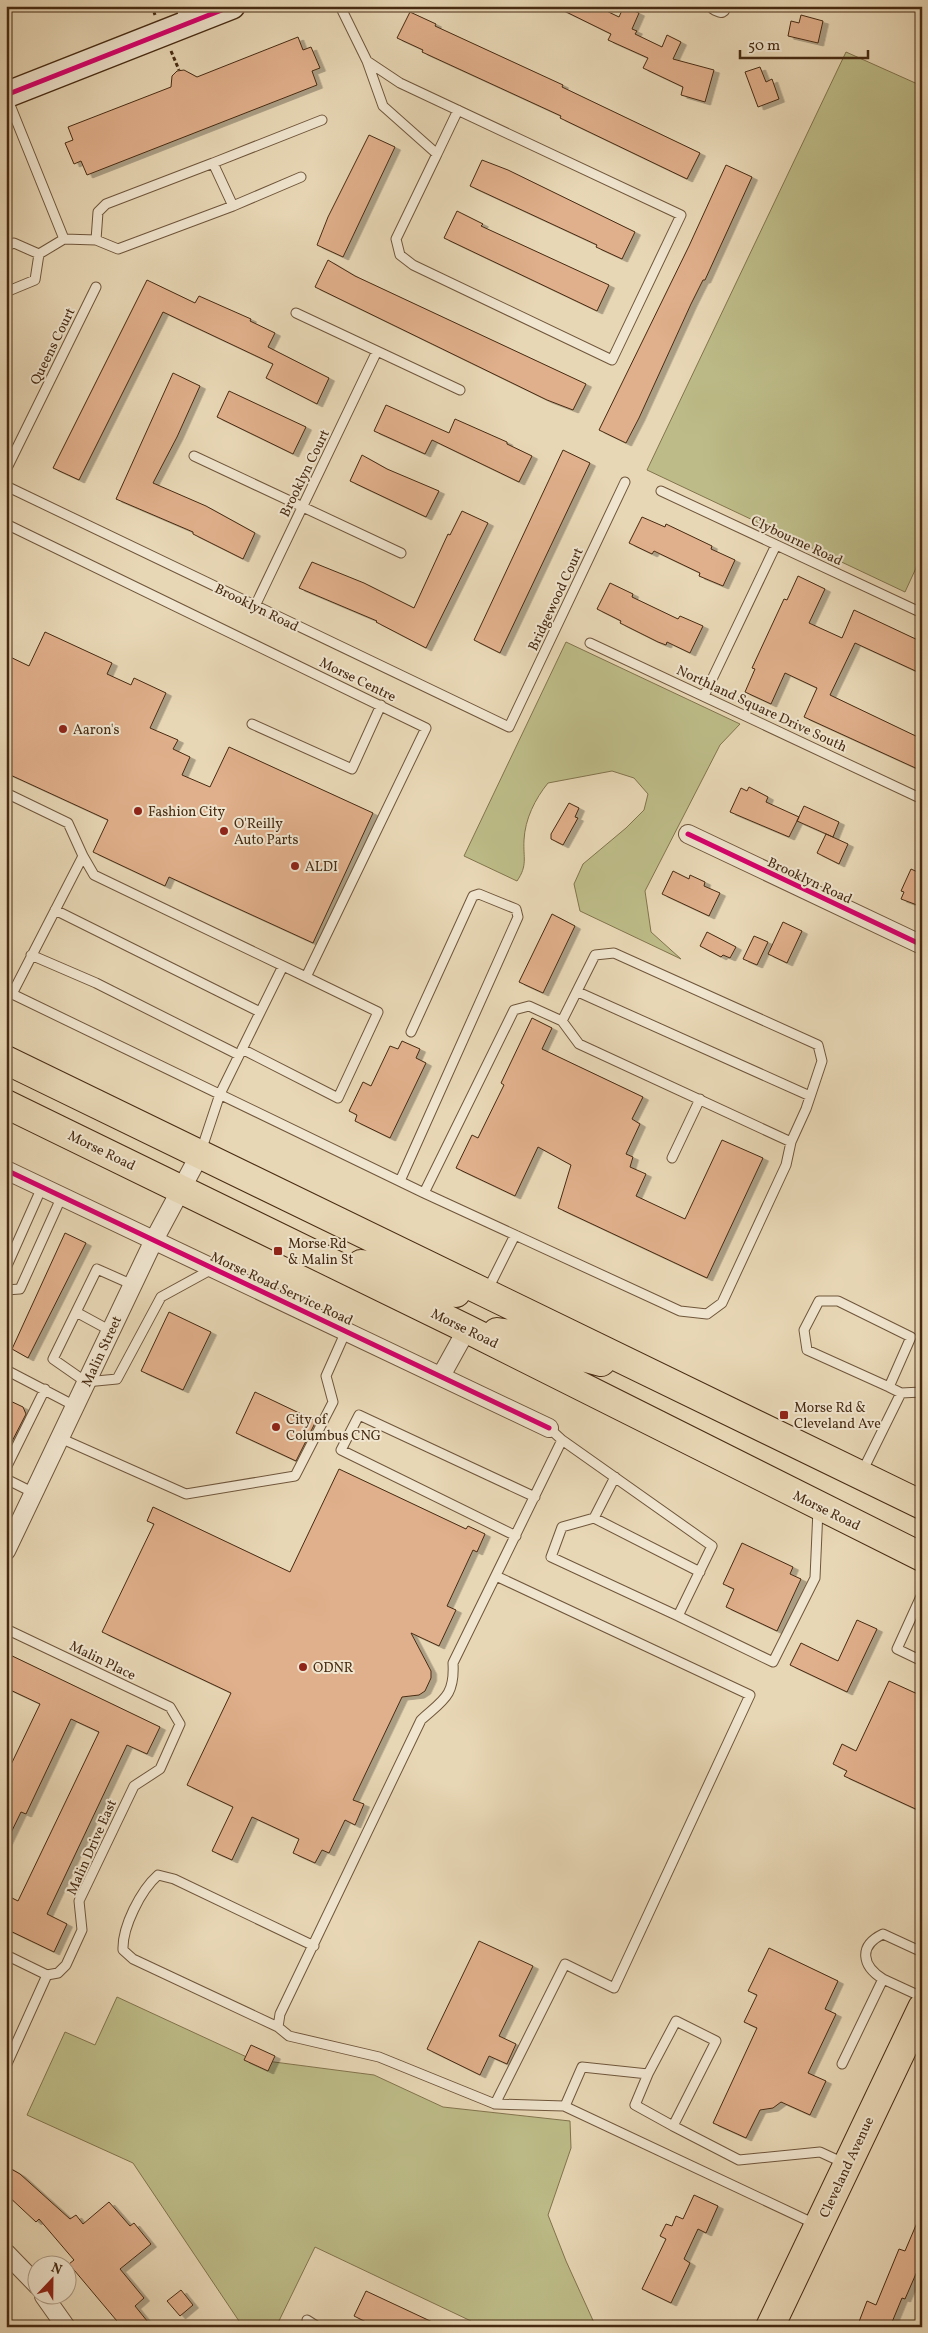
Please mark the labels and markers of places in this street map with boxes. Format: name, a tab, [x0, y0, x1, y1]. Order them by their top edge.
place label: Aaron's	[73, 721, 120, 740]
marker: Aaron's	[57, 723, 69, 735]
place label: Fashion City	[148, 803, 226, 822]
marker: Fashion City	[132, 805, 144, 817]
place label: O'Reilly Auto Parts	[234, 815, 298, 850]
marker: O'Reilly Auto Parts	[218, 825, 230, 837]
place label: ALDI	[305, 858, 338, 877]
marker: ALDI	[289, 860, 301, 872]
place label: Morse Rd & Malin St	[288, 1235, 353, 1270]
marker: Morse Rd & Malin St	[272, 1245, 284, 1257]
place label: Morse Rd & Cleveland Ave	[794, 1399, 881, 1434]
marker: Morse Rd & Cleveland Ave	[778, 1409, 790, 1421]
place label: City of Columbus CNG	[286, 1411, 381, 1446]
marker: City of Columbus CNG	[270, 1421, 282, 1433]
place label: ODNR	[313, 1659, 354, 1678]
marker: ODNR	[297, 1661, 309, 1673]

